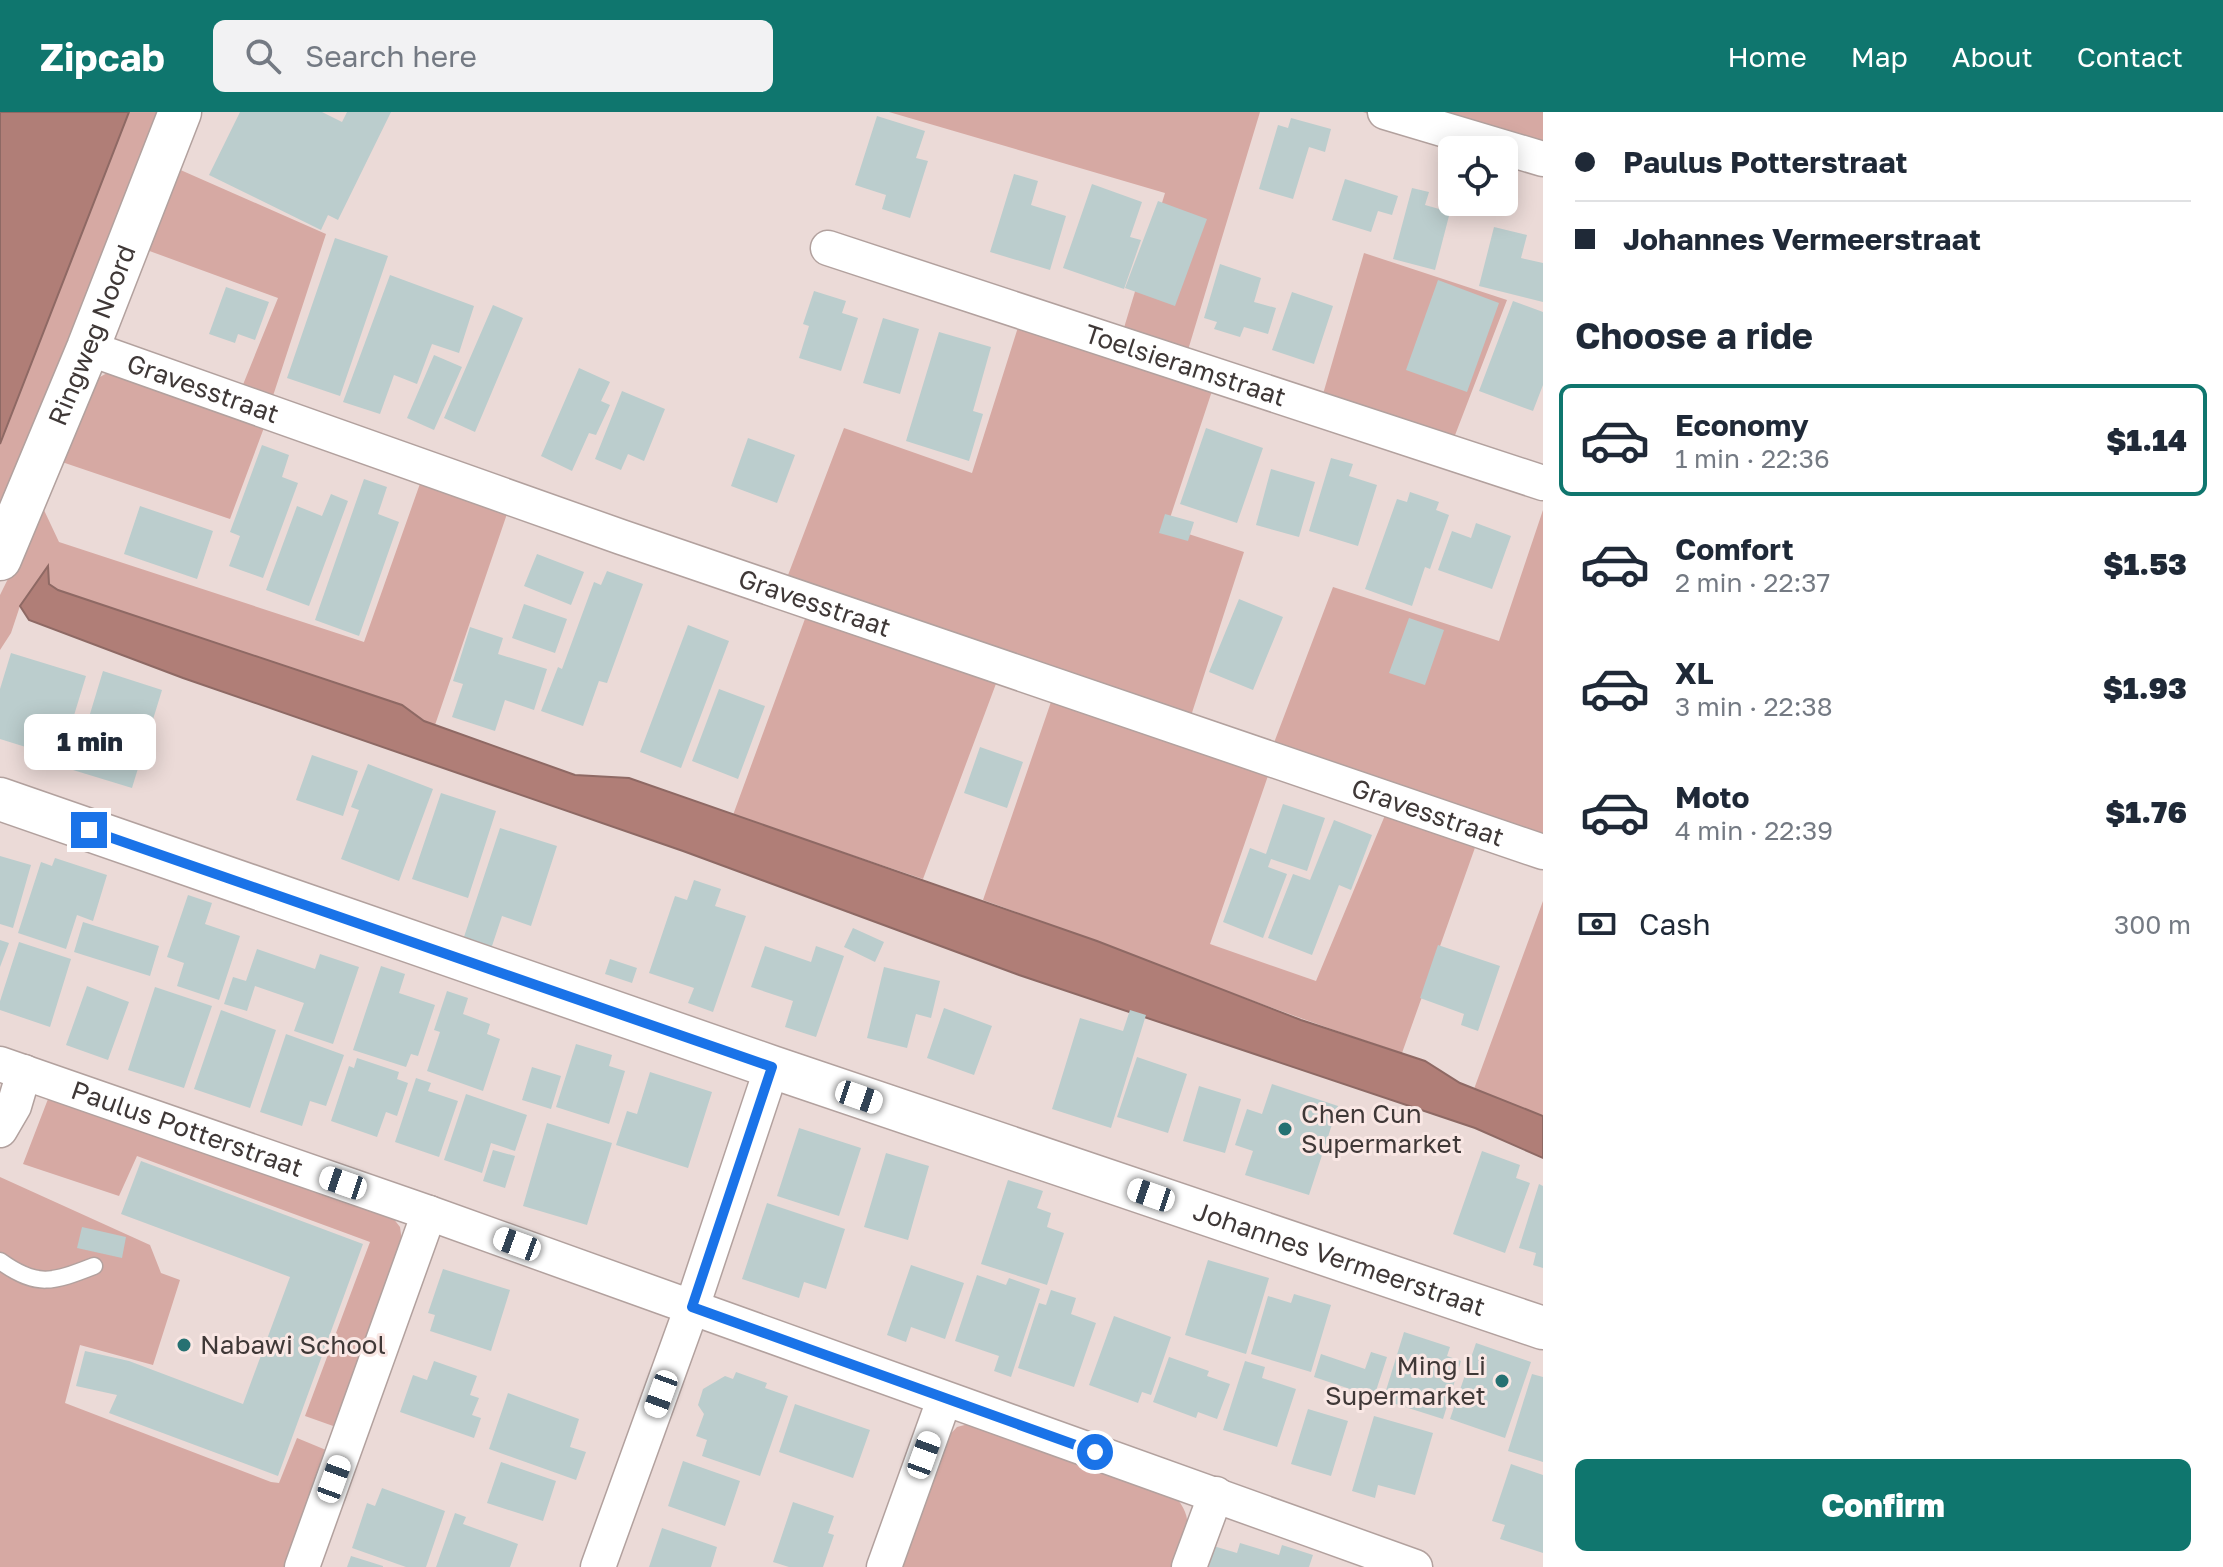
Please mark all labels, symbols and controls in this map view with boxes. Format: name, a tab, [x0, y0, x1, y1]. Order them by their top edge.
search box	[213, 20, 773, 92]
text: Zipcab	[40, 34, 165, 79]
icon: search	[241, 34, 285, 78]
text: Search here	[305, 38, 477, 74]
text: Home	[1728, 40, 1807, 73]
text: Map	[1851, 40, 1908, 73]
text: About	[1952, 40, 2033, 73]
text: Contact	[2077, 40, 2183, 73]
map controls	[1438, 136, 1518, 216]
button: locate	[1438, 136, 1518, 216]
text: Paulus Potterstraat	[1623, 144, 1908, 180]
text: Johannes Vermeerstraat	[1623, 221, 1981, 257]
street label: Ringweg Noord	[41, 240, 142, 430]
text: Choose a ride	[1575, 314, 1813, 357]
street label: Toelsieramstraat	[1081, 317, 1290, 412]
street label: Gravesstraat	[123, 347, 283, 429]
icon: car	[1579, 404, 1651, 476]
text: Economy	[1675, 407, 1809, 443]
text: $1.14	[2106, 422, 2187, 458]
text: 1 min · 22:36	[1675, 443, 1830, 474]
icon: car	[1579, 528, 1651, 600]
text: Comfort	[1675, 531, 1794, 567]
text: $1.53	[2103, 546, 2187, 582]
street label: Gravesstraat	[734, 562, 895, 643]
text: 2 min · 22:37	[1675, 567, 1830, 598]
icon: car	[1579, 652, 1651, 724]
text: XL	[1675, 655, 1714, 691]
text: $1.93	[2103, 670, 2187, 706]
text: 3 min · 22:38	[1675, 691, 1833, 722]
callout: 1 min	[23, 714, 155, 770]
text: 1 min	[57, 726, 123, 757]
street label: Gravesstraat	[1348, 772, 1508, 852]
icon: car	[1579, 776, 1651, 848]
text: Moto	[1675, 779, 1750, 815]
text: $1.76	[2105, 794, 2187, 830]
route end	[71, 812, 107, 848]
text: 4 min · 22:39	[1675, 815, 1833, 846]
icon: cash	[1575, 902, 1619, 946]
text: Cash	[1639, 906, 1711, 942]
text: 300 m	[2114, 909, 2191, 940]
street label: Paulus Potterstraat	[67, 1074, 307, 1183]
car	[832, 1078, 886, 1116]
place label: Chen Cun Supermarket	[1301, 1098, 1462, 1159]
marker: Chen Cun Supermarket	[1276, 1120, 1294, 1138]
car	[316, 1164, 370, 1202]
car	[1124, 1176, 1178, 1214]
street label: Johannes Vermeerstraat	[1189, 1195, 1489, 1322]
car	[490, 1225, 544, 1263]
place label: Nabawi School	[200, 1329, 386, 1360]
marker: Nabawi School	[175, 1336, 193, 1354]
place label: Ming Li Supermarket	[1325, 1350, 1486, 1411]
car	[642, 1367, 680, 1421]
marker: Ming Li Supermarket	[1493, 1372, 1511, 1390]
car	[905, 1428, 943, 1482]
route start	[1077, 1434, 1113, 1470]
car	[315, 1452, 353, 1506]
button: Confirm	[1575, 1459, 2191, 1551]

